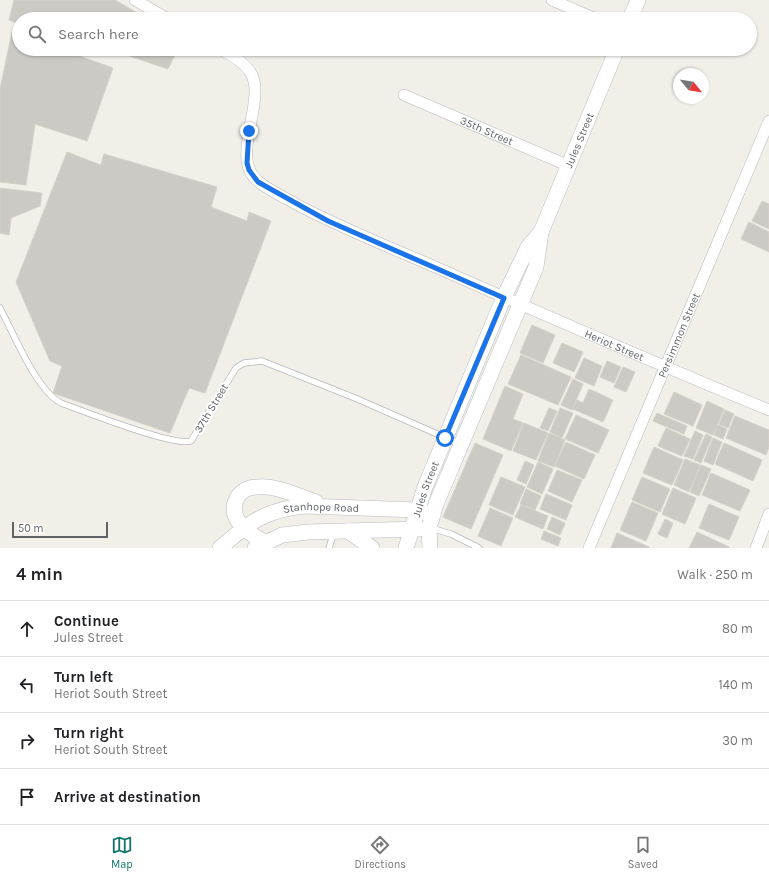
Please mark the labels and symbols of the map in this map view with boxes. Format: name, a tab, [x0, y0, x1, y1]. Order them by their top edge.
north arrow	[673, 68, 709, 104]
street label: Jules Street	[562, 111, 597, 170]
street label: 35th Street	[458, 114, 515, 148]
route end	[240, 122, 258, 140]
street label: Persimmon Street	[656, 291, 703, 380]
street label: Heriot Street	[582, 327, 646, 364]
street label: 37th Street	[192, 381, 231, 435]
route start	[436, 429, 454, 447]
street label: Jules Street	[410, 459, 442, 519]
street label: Stanhope Road	[282, 500, 359, 516]
scale bar	[12, 520, 108, 539]

